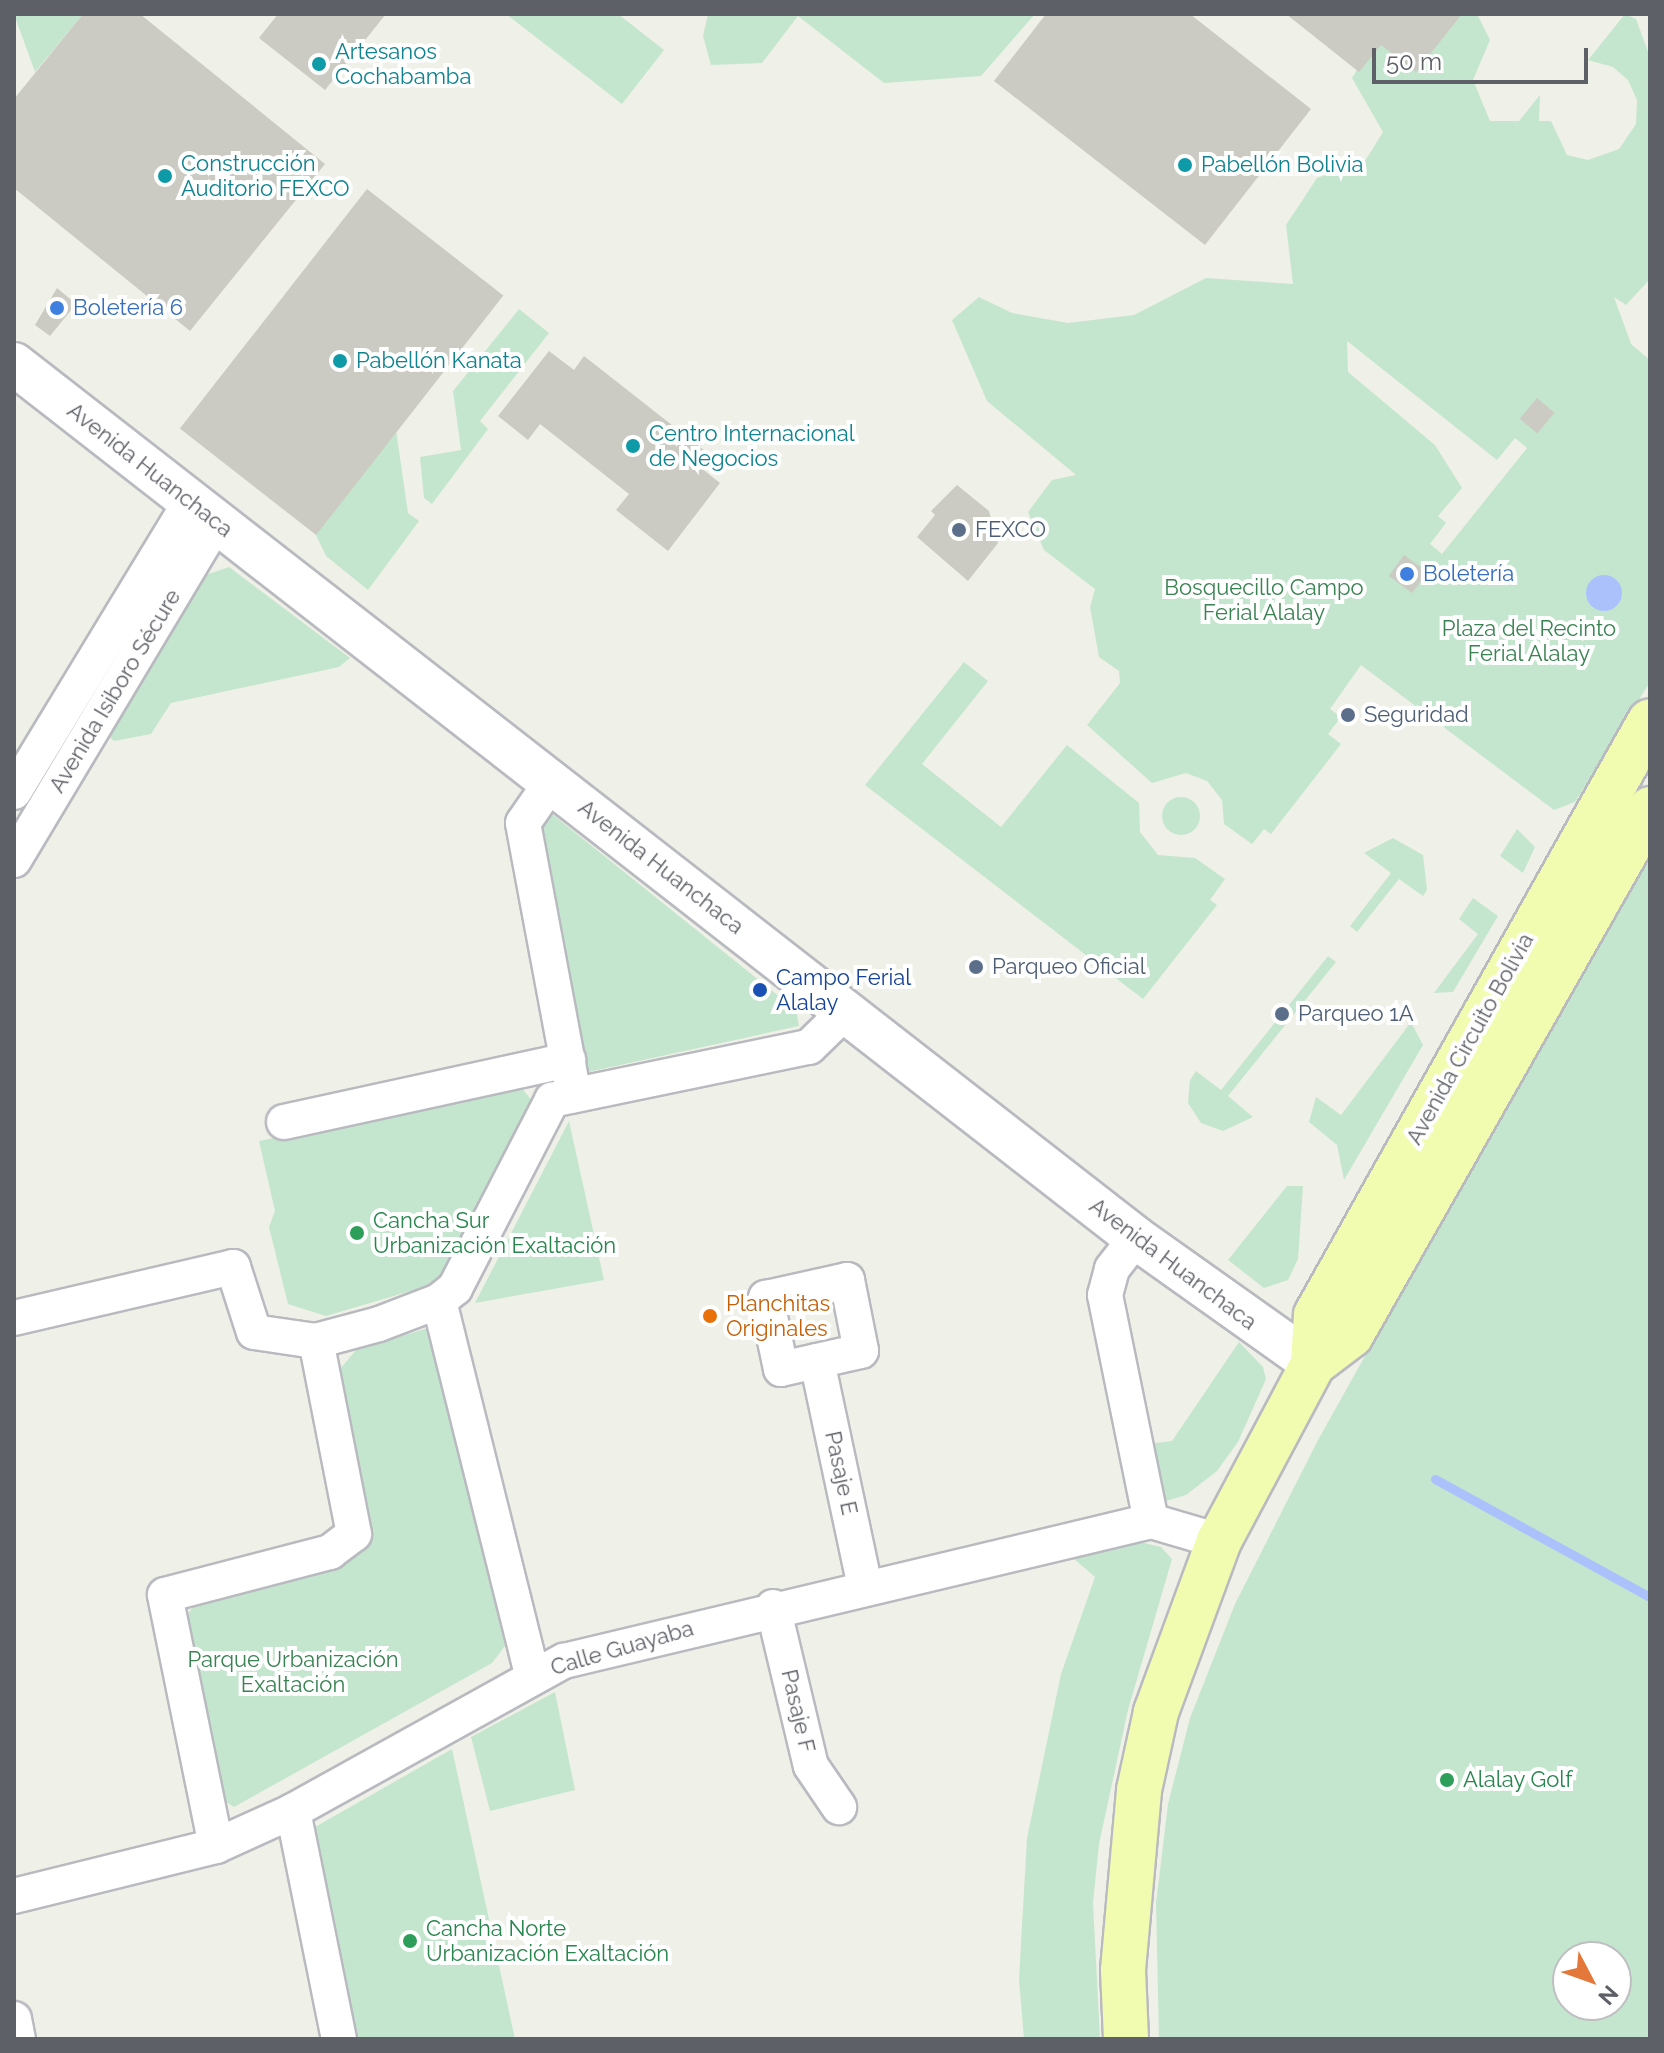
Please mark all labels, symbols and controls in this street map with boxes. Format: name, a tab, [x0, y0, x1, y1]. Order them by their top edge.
scale bar	[1376, 32, 1592, 82]
place label: Artesanos Cochabamba	[335, 38, 471, 90]
text: 50 m	[1386, 47, 1442, 76]
marker: Artesanos Cochabamba	[310, 55, 328, 73]
place label: Construcción Auditorio FEXCO	[181, 150, 350, 202]
place label: Pabellón Bolivia	[1201, 152, 1364, 178]
marker: Pabellón Bolivia	[1176, 156, 1194, 174]
marker: Construcción Auditorio FEXCO	[156, 167, 174, 185]
place label: Boletería 6	[73, 295, 183, 321]
marker: Boletería 6	[48, 299, 66, 317]
place label: Pabellón Kanata	[356, 348, 522, 374]
marker: Pabellón Kanata	[331, 352, 349, 370]
street label: Avenida Huanchaca	[62, 397, 238, 543]
place label: Centro Internacional de Negocios	[649, 420, 855, 472]
marker: Centro Internacional de Negocios	[624, 437, 642, 455]
place label: FEXCO	[975, 517, 1046, 543]
marker: FEXCO	[950, 521, 968, 539]
place label: Boletería	[1423, 561, 1514, 587]
marker: Boletería	[1398, 565, 1416, 583]
park label: Bosquecillo Campo Ferial Alalay	[1164, 574, 1364, 626]
street label: Avenida Isiboro Sécure	[44, 585, 186, 797]
park label: Plaza del Recinto Ferial Alalay	[1441, 615, 1617, 666]
place label: Seguridad	[1364, 702, 1469, 728]
marker: Seguridad	[1339, 706, 1357, 724]
street label: Avenida Huanchaca	[573, 794, 749, 940]
street label: Avenida Circuito Bolivia	[1401, 929, 1539, 1149]
place label: Parqueo Oficial	[992, 954, 1146, 980]
marker: Parqueo Oficial	[967, 958, 985, 976]
place label: Campo Ferial Alalay	[776, 964, 911, 1016]
marker: Campo Ferial Alalay	[751, 981, 769, 999]
place label: Parqueo 1A	[1298, 1001, 1414, 1027]
marker: Parqueo 1A	[1273, 1005, 1291, 1023]
street label: Avenida Huanchaca	[1084, 1193, 1262, 1335]
place label: Cancha Sur Urbanización Exaltación	[373, 1207, 616, 1258]
marker: Cancha Sur Urbanización Exaltación	[348, 1224, 366, 1242]
place label: Planchitas Originales	[726, 1290, 830, 1342]
marker: Planchitas Originales	[701, 1307, 719, 1325]
street label: Pasaje E	[819, 1429, 863, 1517]
street label: Calle Guayaba	[548, 1615, 696, 1681]
park label: Parque Urbanización Exaltación	[187, 1646, 399, 1698]
street label: Pasaje F	[776, 1667, 820, 1755]
place label: Alalay Golf	[1463, 1767, 1573, 1793]
marker: Alalay Golf	[1438, 1771, 1456, 1789]
place label: Cancha Norte Urbanización Exaltación	[426, 1915, 669, 1966]
marker: Cancha Norte Urbanización Exaltación	[401, 1932, 419, 1950]
north arrow	[1552, 1941, 1632, 2021]
text: N	[1593, 1981, 1624, 2010]

